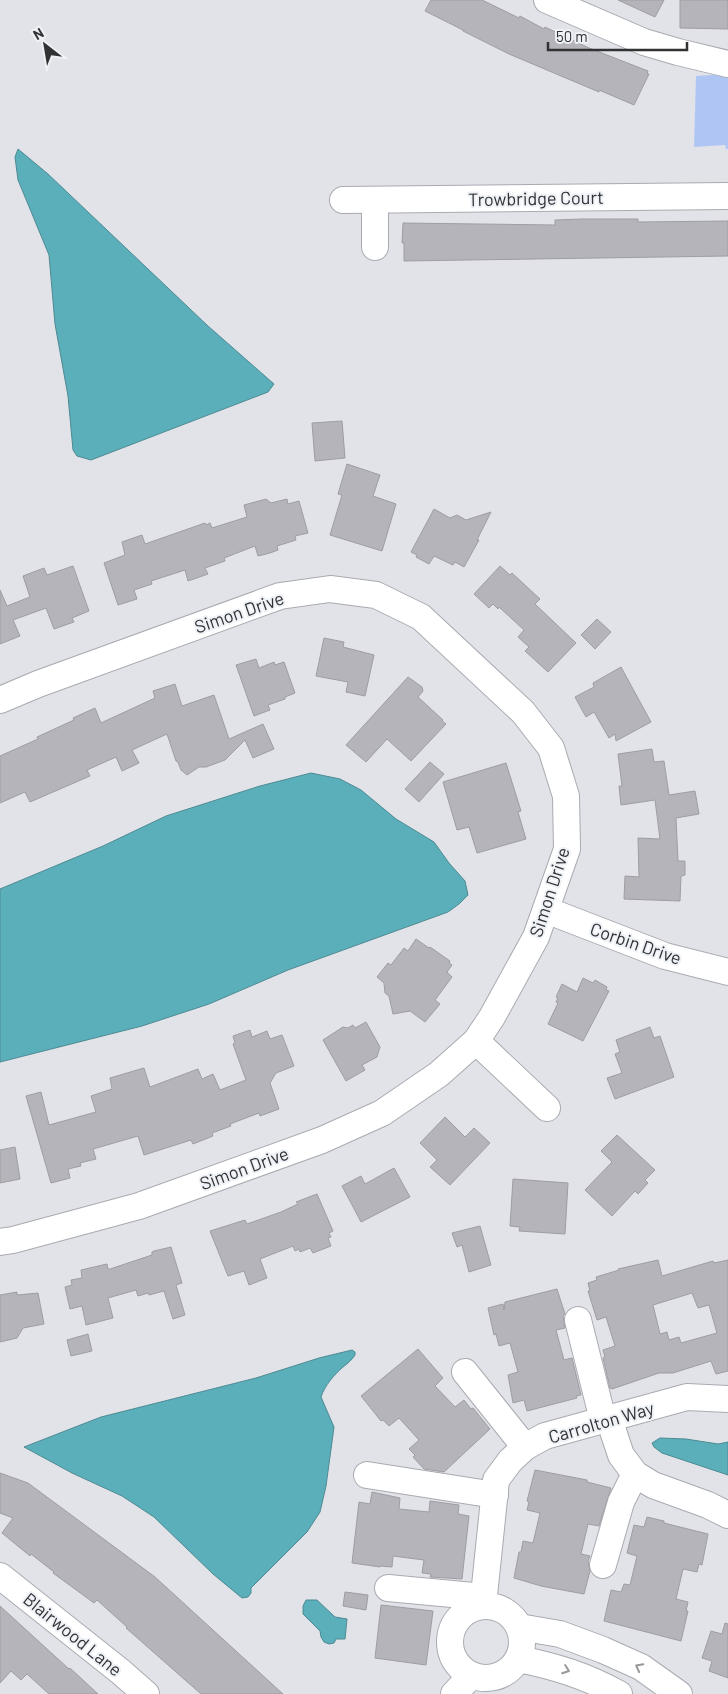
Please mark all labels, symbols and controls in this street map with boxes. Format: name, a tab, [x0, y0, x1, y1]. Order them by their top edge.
north arrow	[20, 20, 70, 70]
scale bar	[548, 20, 687, 52]
text: N	[30, 24, 46, 43]
text: 50 m	[556, 27, 588, 45]
street label: Trowbridge Court	[468, 186, 604, 210]
street label: Simon Drive	[191, 586, 287, 638]
street label: Simon Drive	[524, 844, 574, 940]
street label: Corbin Drive	[587, 917, 685, 969]
street label: Simon Drive	[197, 1142, 291, 1194]
street label: Carrolton Way	[546, 1396, 656, 1448]
street label: Blairwood Lane	[19, 1588, 127, 1680]
one-way arrow	[635, 1663, 644, 1673]
one-way arrow	[561, 1664, 570, 1674]

